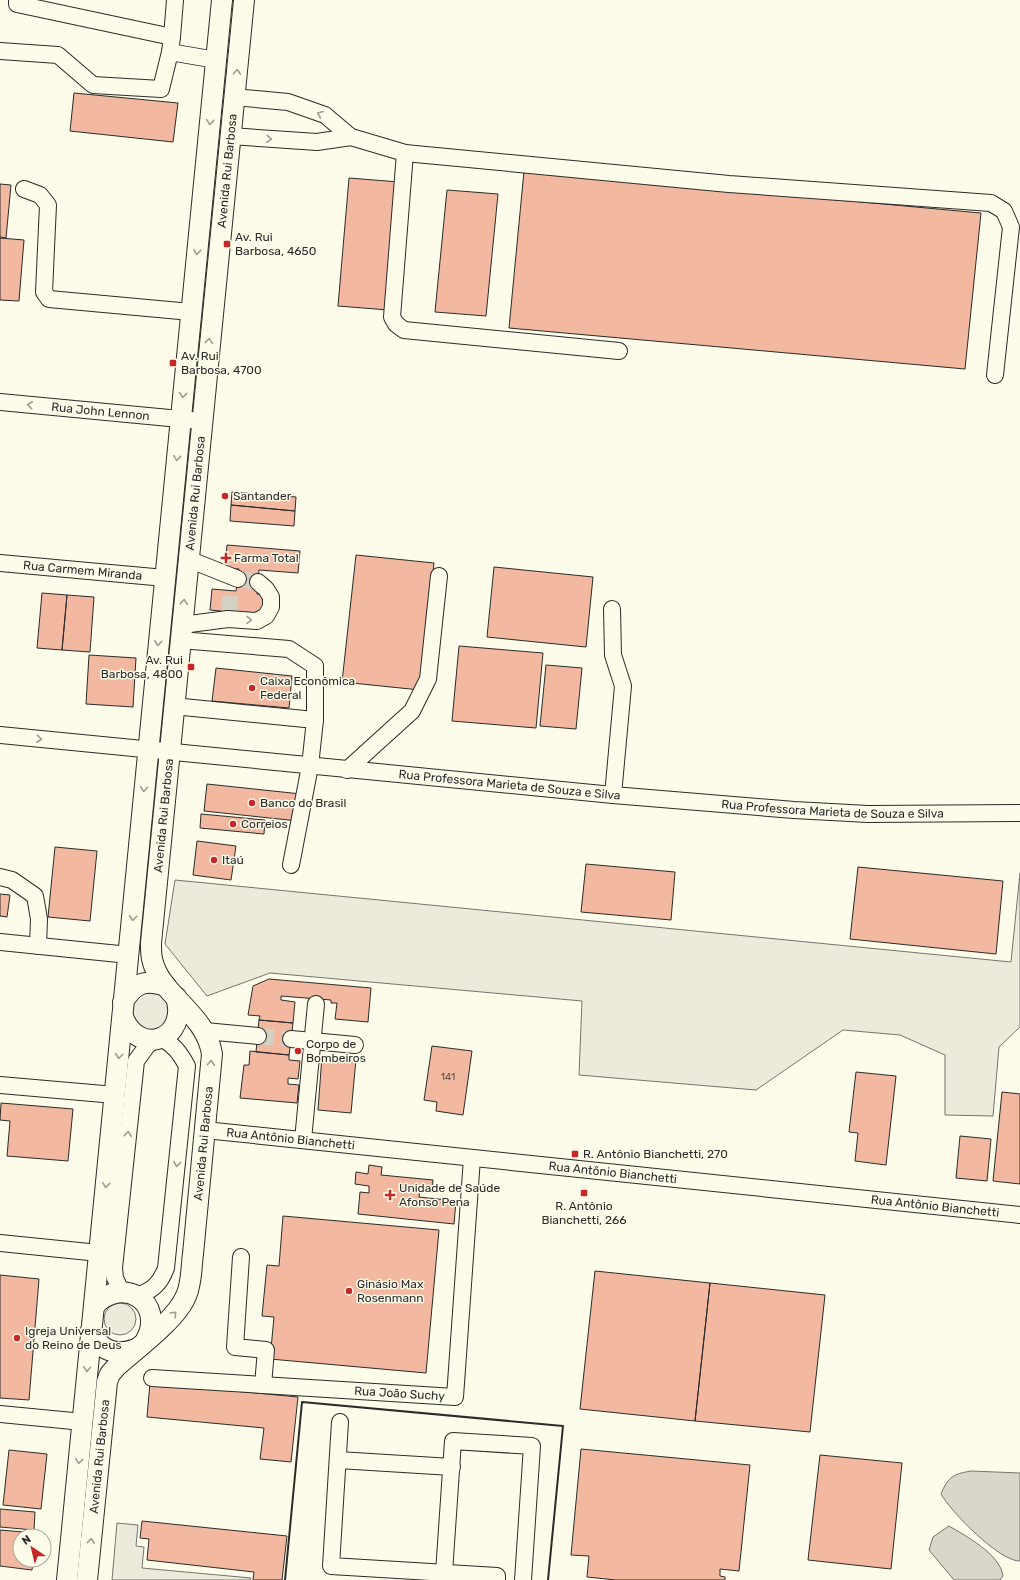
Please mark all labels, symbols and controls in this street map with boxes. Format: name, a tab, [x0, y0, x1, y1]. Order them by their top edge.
one-way arrow	[232, 69, 241, 75]
one-way arrow	[317, 111, 324, 119]
street label: Avenida Rui Barbosa	[215, 113, 240, 228]
one-way arrow	[205, 119, 214, 125]
one-way arrow	[266, 134, 272, 143]
place label: Av. Rui Barbosa, 4650	[235, 230, 316, 258]
marker: Av. Rui Barbosa, 4650	[222, 239, 232, 249]
one-way arrow	[193, 249, 202, 255]
one-way arrow	[204, 338, 213, 344]
place label: Av. Rui Barbosa, 4700	[181, 349, 262, 377]
marker: Av. Rui Barbosa, 4700	[168, 358, 178, 368]
one-way arrow	[179, 392, 188, 398]
one-way arrow	[27, 400, 33, 409]
street label: Rua John Lennon	[51, 400, 150, 423]
street label: Avenida Rui Barbosa	[183, 435, 208, 551]
one-way arrow	[172, 455, 181, 461]
place label: Santander	[233, 489, 292, 503]
marker: Santander	[220, 491, 230, 501]
place label: Farma Total	[234, 551, 299, 565]
marker: Farma Total	[221, 553, 231, 563]
street label: Rua Carmem Miranda	[23, 558, 143, 583]
one-way arrow	[180, 599, 189, 605]
one-way arrow	[246, 616, 252, 625]
one-way arrow	[154, 640, 163, 646]
place label: Av. Rui Barbosa, 4800	[101, 653, 183, 681]
marker: Av. Rui Barbosa, 4800	[186, 662, 196, 672]
place label: Caixa Econômica Federal	[260, 674, 355, 702]
marker: Caixa Econômica Federal	[247, 683, 257, 693]
one-way arrow	[36, 735, 42, 744]
street label: Avenida Rui Barbosa	[151, 758, 176, 873]
street label: Rua Professora Marieta de Souza e Silva	[398, 767, 621, 803]
one-way arrow	[140, 786, 149, 792]
place label: Banco do Brasil	[260, 796, 346, 810]
street label: Rua Professora Marieta de Souza e Silva	[721, 797, 944, 821]
marker: Banco do Brasil	[247, 798, 257, 808]
place label: Correios	[241, 817, 288, 831]
marker: Correios	[228, 819, 238, 829]
place label: Itaú	[222, 853, 244, 867]
marker: Itaú	[209, 855, 219, 865]
one-way arrow	[128, 915, 137, 921]
place label: Corpo de Bombeiros	[306, 1037, 366, 1065]
marker: Corpo de Bombeiros	[293, 1046, 303, 1056]
one-way arrow	[115, 1053, 124, 1059]
one-way arrow	[207, 1060, 216, 1066]
house number: 141	[441, 1071, 455, 1083]
street label: Avenida Rui Barbosa	[191, 1086, 216, 1201]
street label: Rua Antônio Bianchetti	[226, 1125, 356, 1153]
one-way arrow	[123, 1131, 132, 1137]
place label: R. Antônio Bianchetti, 270	[583, 1147, 728, 1161]
marker: R. Antônio Bianchetti, 270	[570, 1149, 580, 1159]
street label: Rua Antônio Bianchetti	[548, 1159, 678, 1186]
one-way arrow	[173, 1161, 182, 1167]
place label: Unidade de Saúde Afonso Pena	[399, 1181, 500, 1209]
one-way arrow	[102, 1182, 111, 1188]
marker: R. Antônio Bianchetti, 266	[579, 1188, 589, 1198]
marker: Unidade de Saúde Afonso Pena	[384, 1189, 396, 1201]
street label: Rua Antônio Bianchetti	[870, 1192, 1000, 1220]
place label: R. Antônio Bianchetti, 266	[541, 1199, 627, 1227]
place label: Ginásio Max Rosenmann	[357, 1277, 424, 1305]
marker: Ginásio Max Rosenmann	[344, 1286, 354, 1296]
one-way arrow	[169, 1311, 177, 1319]
place label: Igreja Universal do Reino de Deus	[25, 1324, 122, 1352]
marker: Igreja Universal do Reino de Deus	[12, 1333, 22, 1343]
one-way arrow	[83, 1366, 92, 1372]
street label: Rua João Suchy	[354, 1384, 446, 1403]
street label: Avenida Rui Barbosa	[87, 1399, 112, 1514]
one-way arrow	[74, 1458, 83, 1464]
north arrow	[12, 1528, 52, 1568]
text: N	[20, 1533, 34, 1548]
one-way arrow	[86, 1538, 95, 1544]

